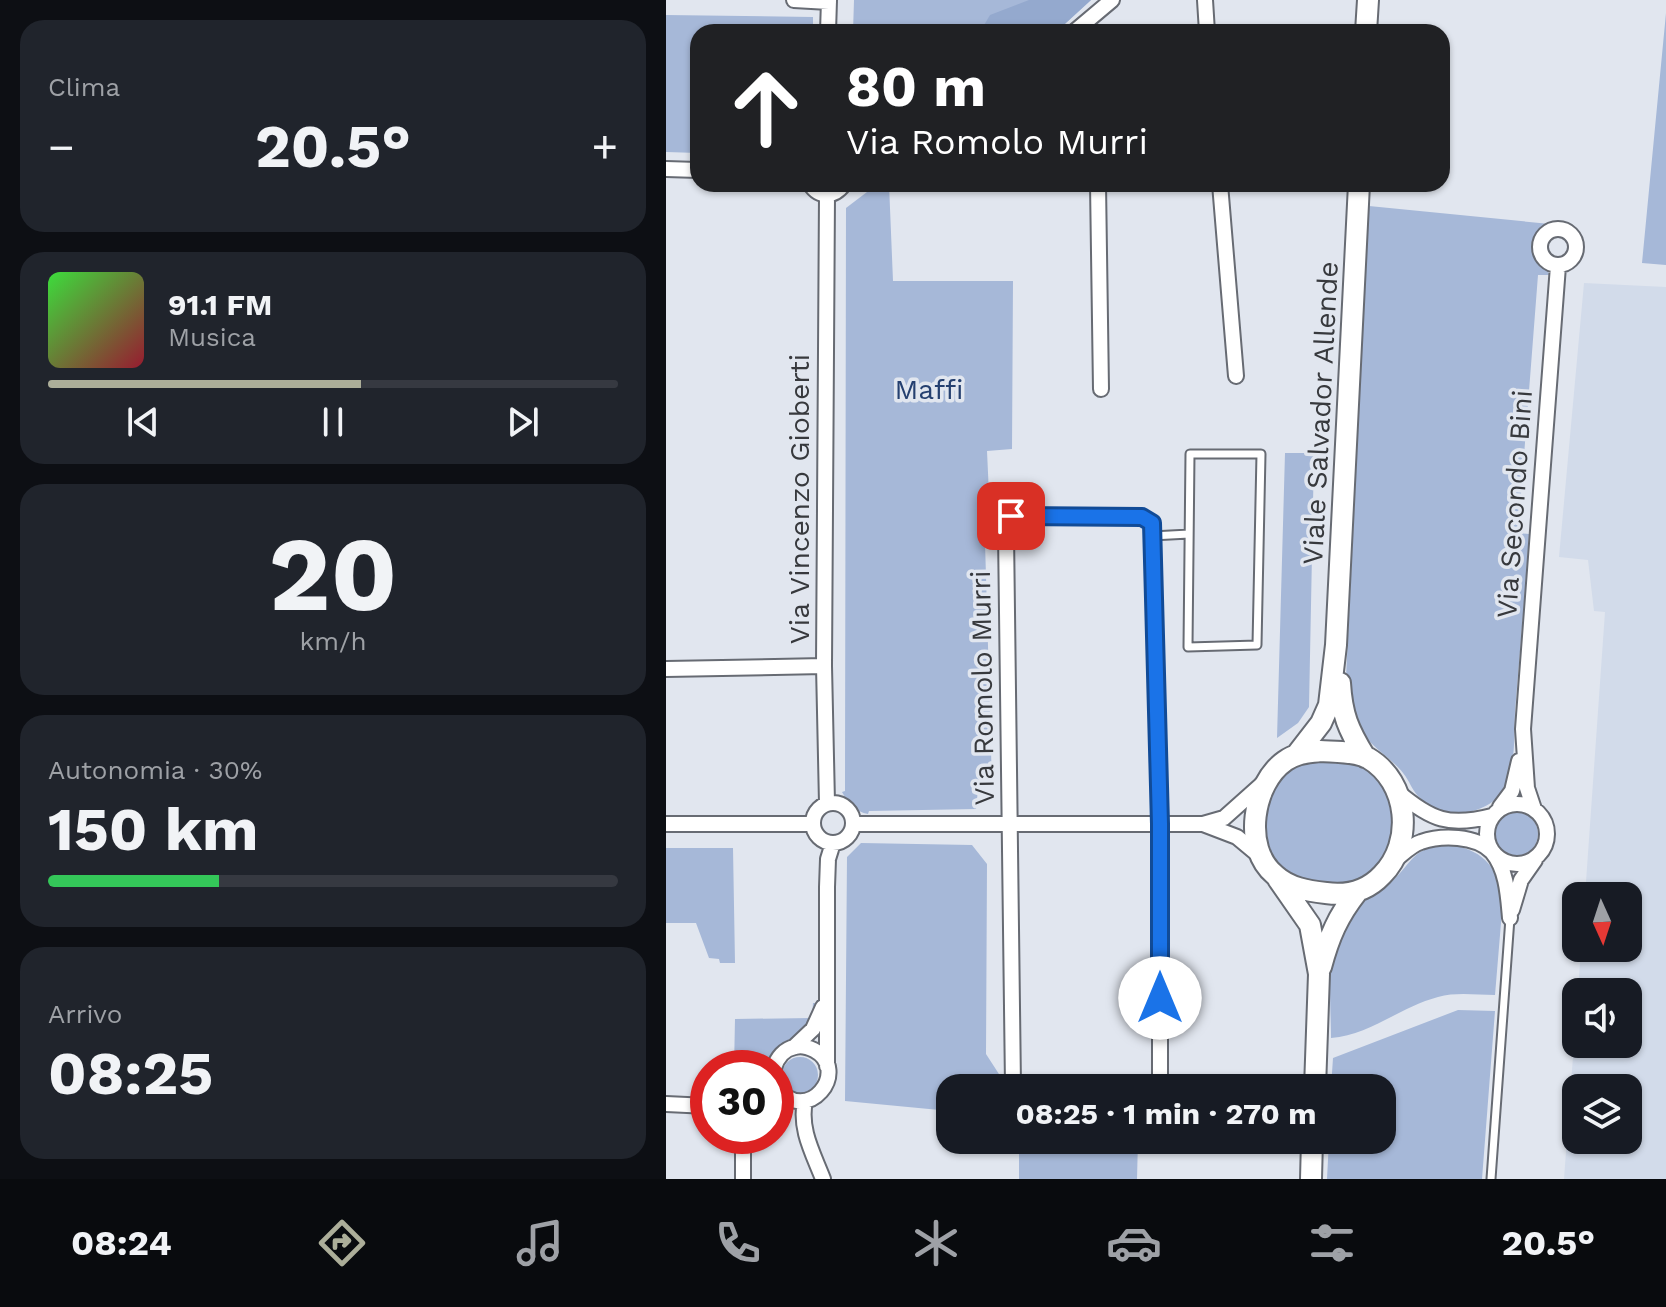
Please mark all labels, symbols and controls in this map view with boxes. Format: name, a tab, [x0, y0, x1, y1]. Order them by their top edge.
text: 80 m	[846, 54, 986, 120]
icon: ahead	[714, 56, 818, 160]
text: Clima	[48, 72, 120, 102]
text: 20.5°	[255, 111, 411, 182]
text: −	[48, 121, 75, 173]
text: +	[591, 121, 618, 173]
text: Via Romolo Murri	[846, 121, 1148, 163]
street label: Viale Salvador Allende	[1296, 261, 1345, 566]
text: 91.1 FM	[168, 287, 272, 322]
text: Musica	[168, 322, 256, 352]
street label: Via Vincenzo Gioberti	[783, 354, 816, 644]
park label: Maffi	[895, 373, 963, 406]
street label: Via Secondo Bini	[1490, 389, 1539, 619]
icon: previous	[121, 400, 165, 444]
icon: pause	[311, 400, 355, 444]
icon: next	[501, 400, 545, 444]
pin	[977, 482, 1045, 550]
icon: arrive	[989, 494, 1033, 538]
text: 20	[269, 513, 397, 635]
street label: Via Romolo Murri	[964, 570, 1001, 806]
text: km/h	[300, 626, 366, 656]
text: Autonomia · 30%	[48, 755, 262, 785]
text: 150 km	[48, 794, 258, 865]
north arrow	[1562, 882, 1642, 962]
map controls	[1562, 882, 1642, 1154]
position arrow	[1118, 956, 1202, 1040]
button: sound	[1562, 978, 1642, 1058]
text: Arrivo	[48, 999, 122, 1029]
text: 08:25	[48, 1038, 213, 1109]
speed limit sign: 30	[690, 1050, 794, 1154]
button: layers	[1562, 1074, 1642, 1154]
text: 08:25 · 1 min · 270 m	[1015, 1096, 1317, 1131]
icon: directions	[314, 1215, 370, 1271]
icon: music	[512, 1215, 568, 1271]
icon: phone	[710, 1215, 766, 1271]
icon: climate	[908, 1215, 964, 1271]
icon: car	[1106, 1215, 1162, 1271]
icon: filters	[1304, 1215, 1360, 1271]
text: 08:24	[71, 1222, 172, 1264]
text: 20.5°	[1501, 1222, 1595, 1264]

